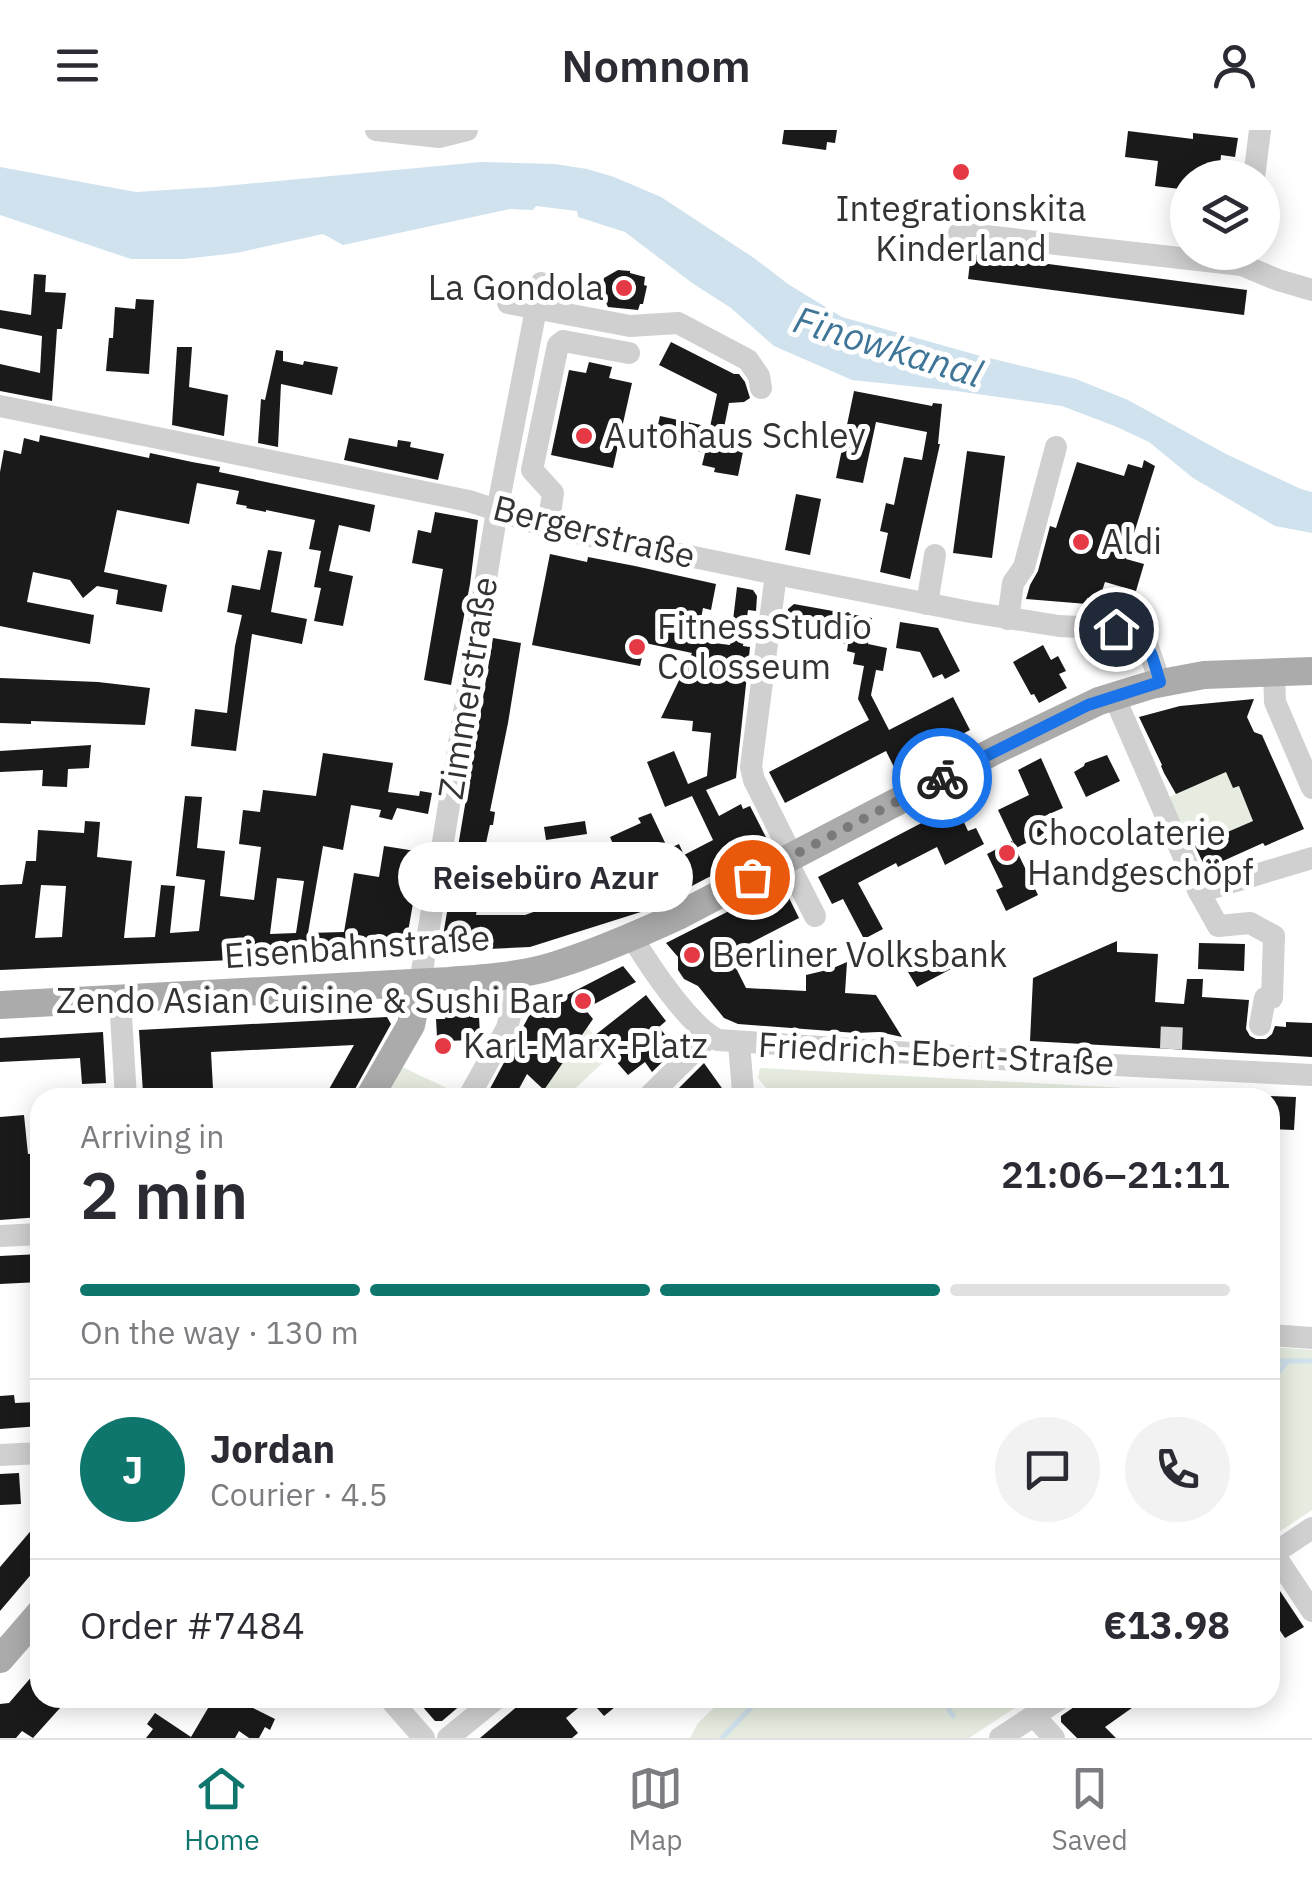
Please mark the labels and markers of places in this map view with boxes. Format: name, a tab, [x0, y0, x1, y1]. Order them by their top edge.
marker: Integrationskita Kinderland	[950, 161, 972, 183]
place label: Integrationskita Kinderland	[836, 185, 1086, 271]
place label: La Gondola	[428, 264, 604, 310]
marker: La Gondola	[613, 277, 635, 299]
place label: Autohaus Schley	[604, 412, 866, 458]
marker: Autohaus Schley	[573, 425, 595, 447]
place label: Aldi	[1101, 518, 1162, 564]
marker: Aldi	[1070, 531, 1092, 553]
pin	[1074, 587, 1159, 672]
place label: FitnessStudio Colosseum	[657, 603, 872, 689]
marker: FitnessStudio Colosseum	[626, 636, 648, 658]
place label: Chocolaterie Handgeschöpf	[1027, 809, 1254, 895]
pin	[710, 835, 795, 920]
callout: Reisebüro Azur	[397, 842, 692, 912]
marker: Chocolaterie Handgeschöpf	[996, 842, 1018, 864]
place label: Berliner Volksbank	[712, 931, 1007, 977]
marker: Berliner Volksbank	[681, 944, 703, 966]
place label: Zendo Asian Cuisine & Sushi Bar	[56, 977, 563, 1023]
marker: Zendo Asian Cuisine & Sushi Bar	[572, 990, 594, 1012]
place label: Karl-Marx-Platz	[463, 1022, 708, 1068]
marker: Karl-Marx-Platz	[432, 1035, 454, 1057]

